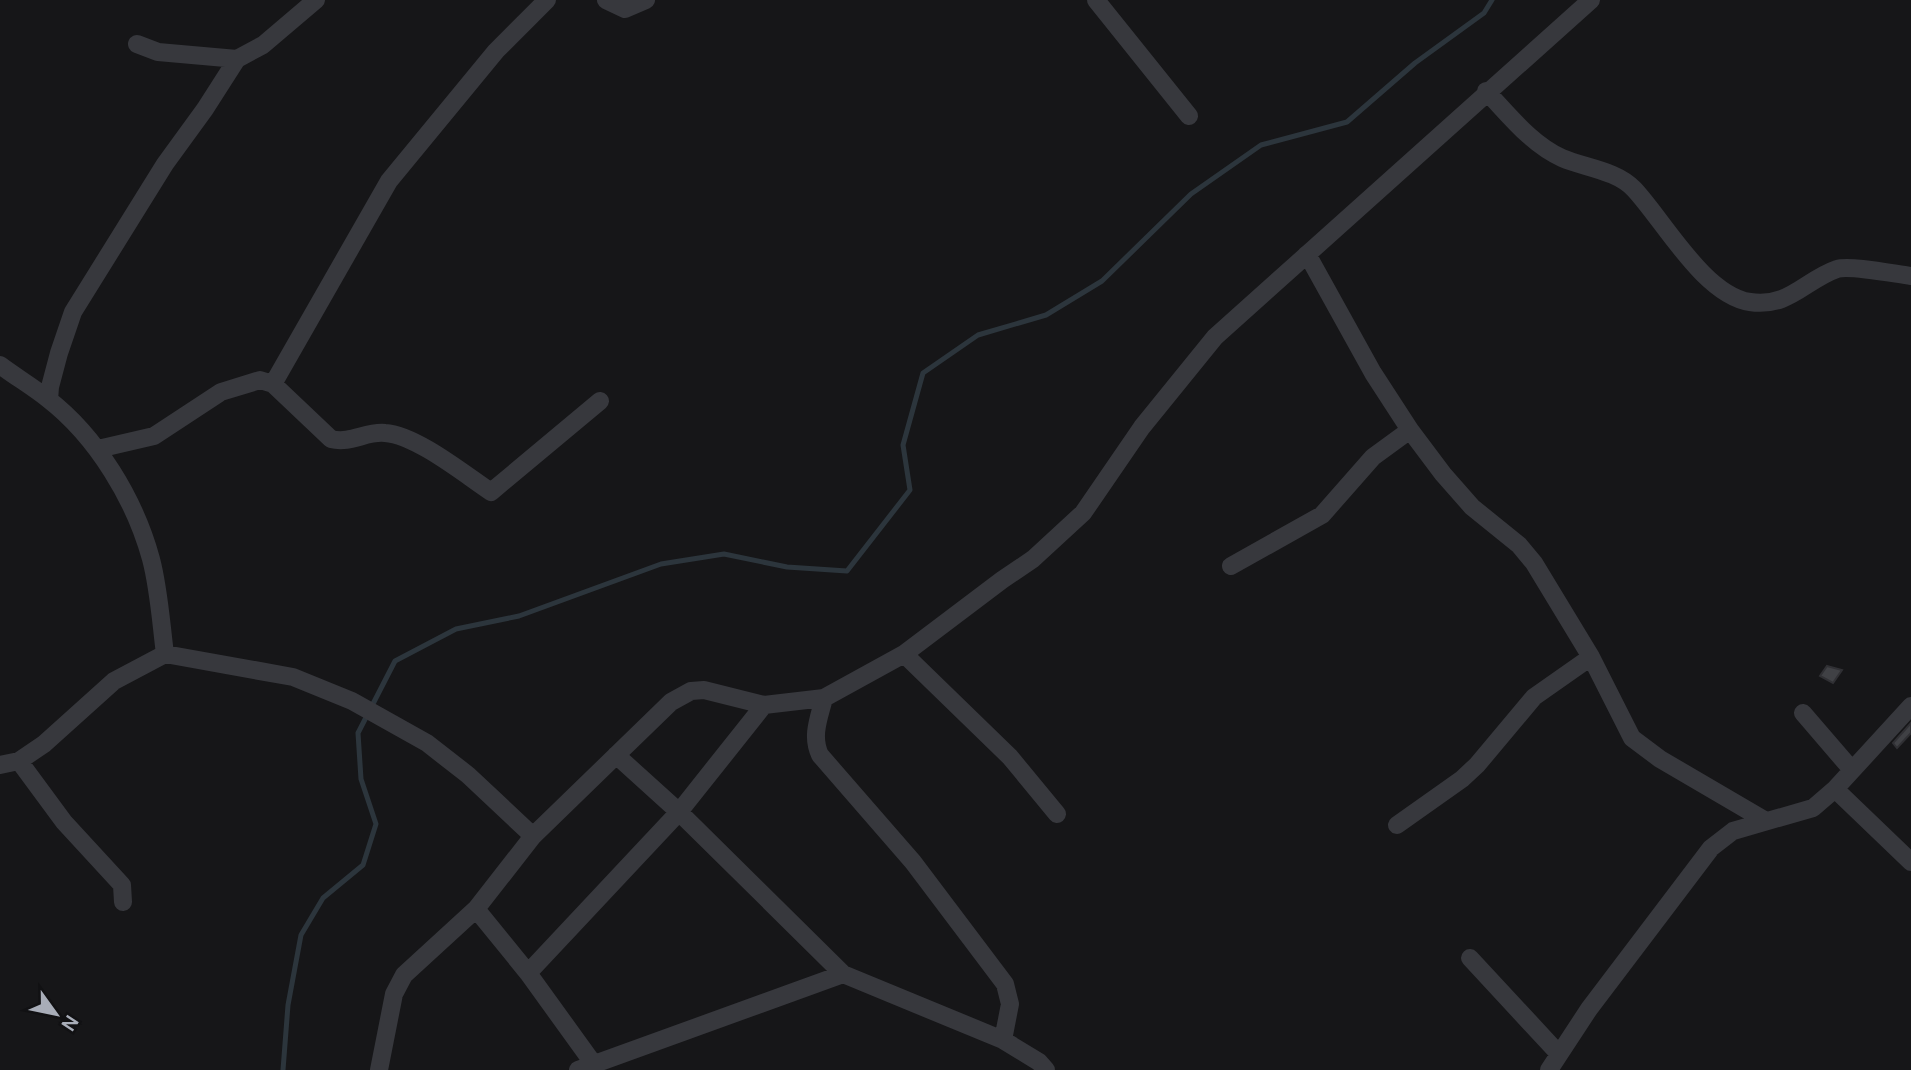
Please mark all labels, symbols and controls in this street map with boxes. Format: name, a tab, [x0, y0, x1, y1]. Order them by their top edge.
north arrow	[21, 979, 91, 1049]
text: N	[56, 1010, 85, 1036]

